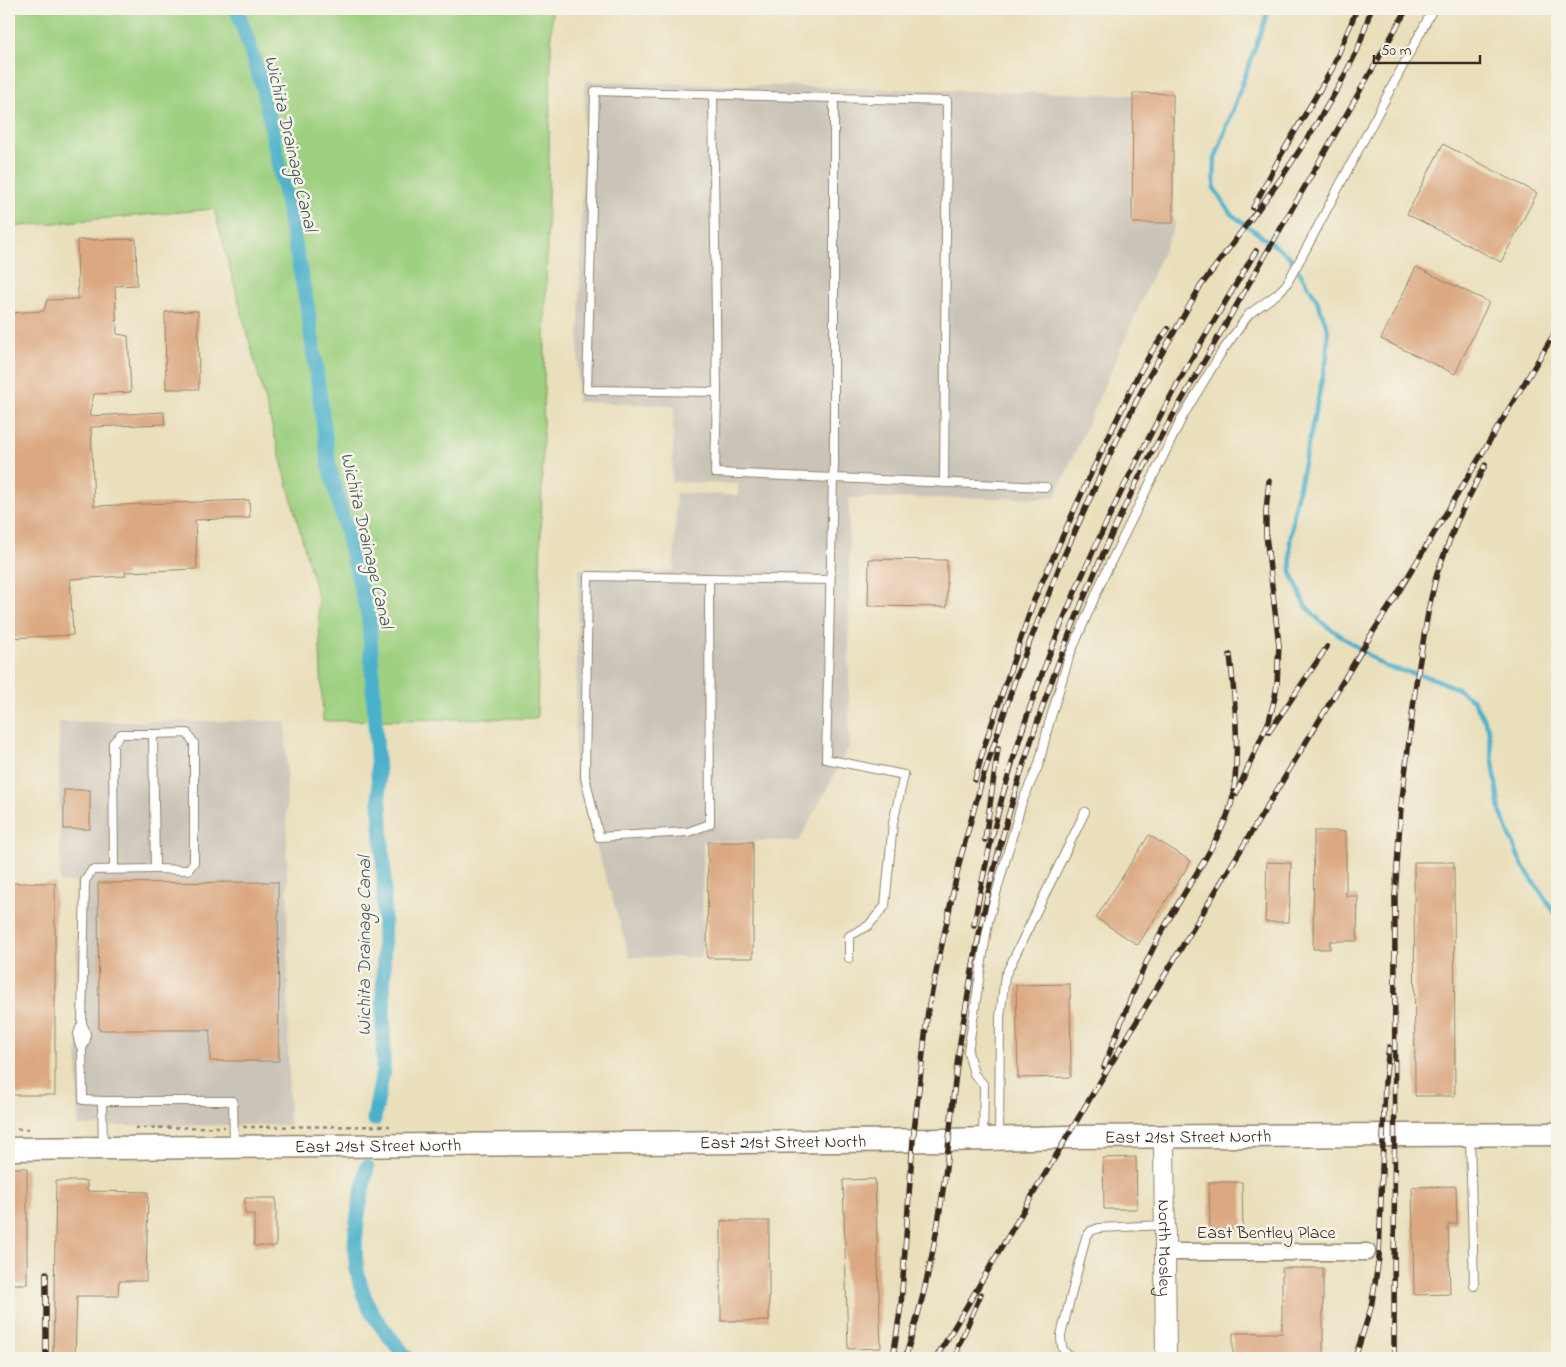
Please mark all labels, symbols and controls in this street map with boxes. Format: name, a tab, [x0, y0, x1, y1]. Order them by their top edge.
scale bar	[1374, 32, 1480, 64]
text: 50 m	[1381, 40, 1412, 62]
water label: Wichita Drainage Canal	[255, 53, 324, 237]
water label: Wichita Drainage Canal	[331, 450, 400, 634]
water label: Wichita Drainage Canal	[352, 853, 380, 1036]
street label: East 21st Street North	[1105, 1125, 1271, 1152]
street label: East 21st Street North	[700, 1130, 866, 1157]
street label: East 21st Street North	[295, 1134, 461, 1161]
street label: North Mosley	[1150, 1199, 1176, 1297]
street label: East Bentley Place	[1196, 1221, 1337, 1247]

